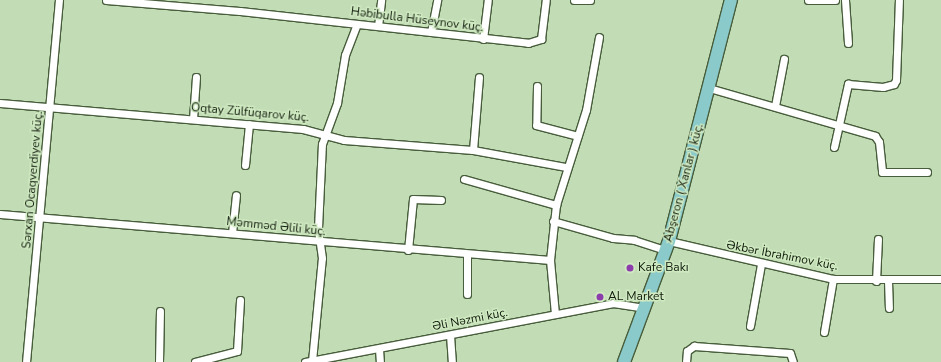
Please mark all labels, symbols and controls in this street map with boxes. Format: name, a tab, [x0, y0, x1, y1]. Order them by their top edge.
street label: Həbibulla Hüseynov küç.	[350, 5, 484, 35]
street label: Oqtay Zülfüqarov küç.	[190, 101, 310, 125]
street label: Sərxan Ocaqverdiyev küç.	[20, 111, 46, 249]
street label: Abşeron ( Xanlar ) küç.	[661, 122, 707, 244]
street label: Məmməd Əlili küç.	[226, 215, 326, 239]
street label: Əkbər İbrahimov küç.	[725, 238, 839, 274]
place label: Kafe Bakı	[638, 261, 688, 275]
marker: Kafe Bakı	[625, 263, 635, 273]
place label: AL Market	[608, 290, 664, 304]
marker: AL Market	[595, 292, 605, 302]
street label: Əli Nəzmi küç.	[431, 306, 509, 334]

